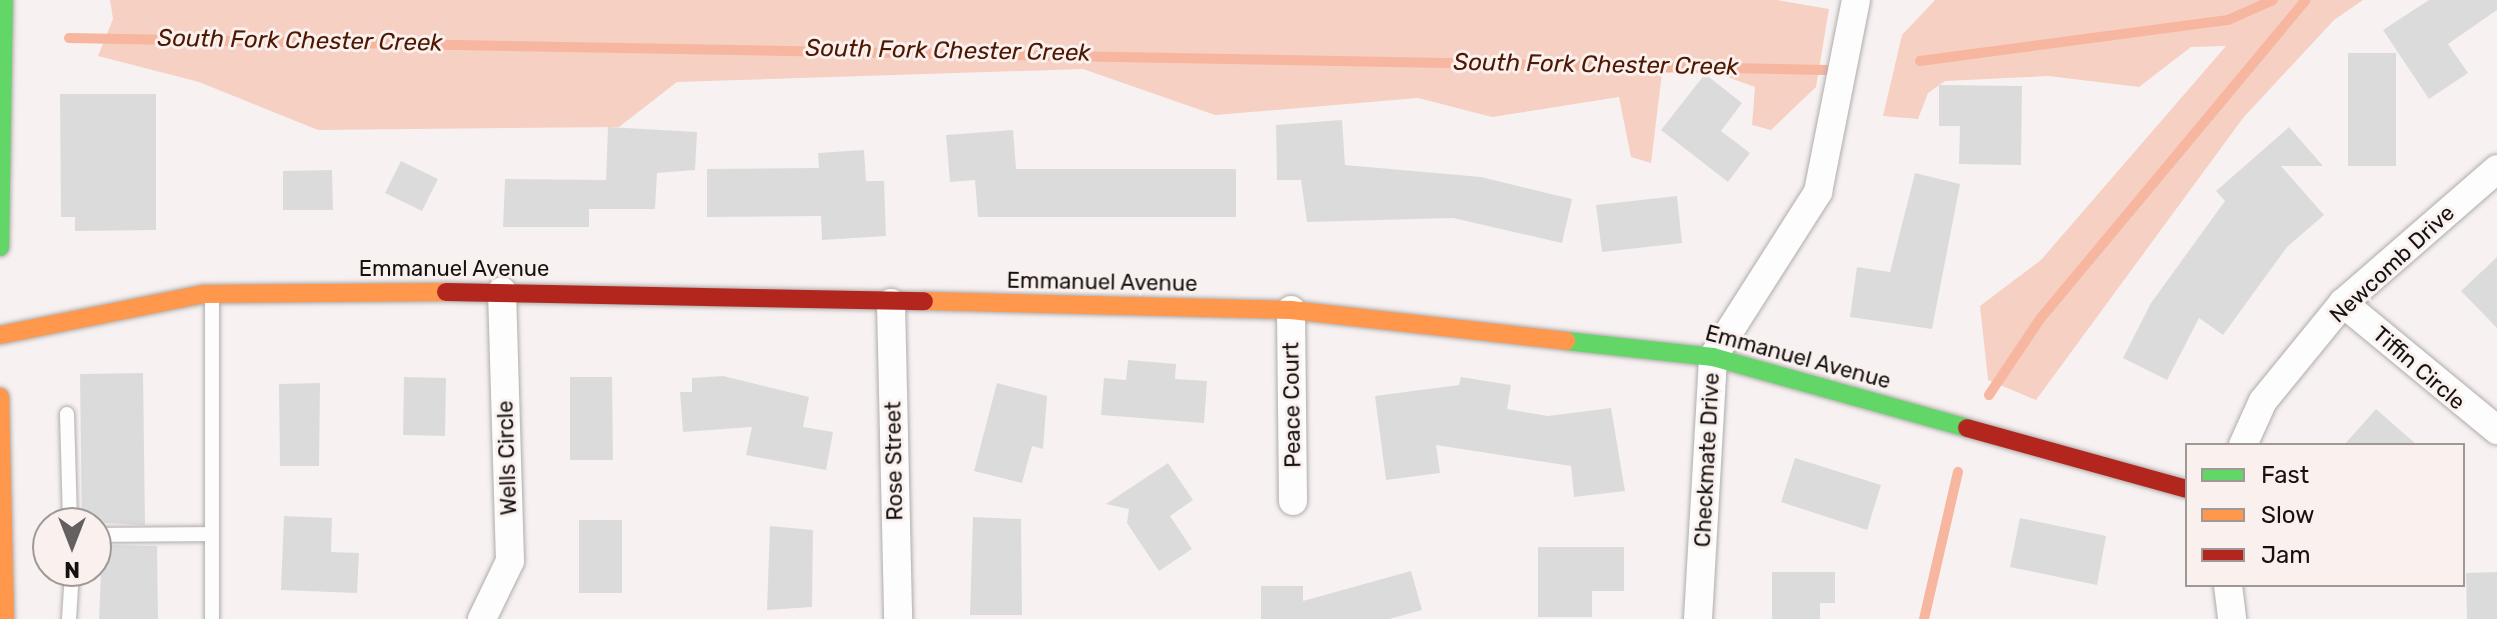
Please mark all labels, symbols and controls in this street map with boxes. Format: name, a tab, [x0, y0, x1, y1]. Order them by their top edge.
water label: South Fork Chester Creek	[157, 24, 443, 58]
water label: South Fork Chester Creek	[805, 34, 1091, 68]
water label: South Fork Chester Creek	[1453, 48, 1739, 82]
street label: Newcomb Drive	[2324, 200, 2460, 328]
street label: Emmanuel Avenue	[358, 256, 550, 282]
street label: Emmanuel Avenue	[1006, 267, 1198, 297]
street label: Emmanuel Avenue	[1702, 319, 1894, 395]
street label: Tiffin Circle	[2368, 321, 2470, 415]
street label: Peace Court	[1278, 342, 1306, 468]
street label: Checkmate Drive	[1689, 372, 1725, 548]
street label: Wells Circle	[492, 400, 522, 516]
street label: Rose Street	[880, 401, 908, 521]
legend	[2185, 443, 2465, 587]
text: Fast	[2261, 461, 2309, 489]
text: Slow	[2261, 501, 2314, 529]
north arrow	[32, 507, 112, 587]
text: Jam	[2261, 541, 2311, 569]
text: N	[64, 556, 80, 583]

